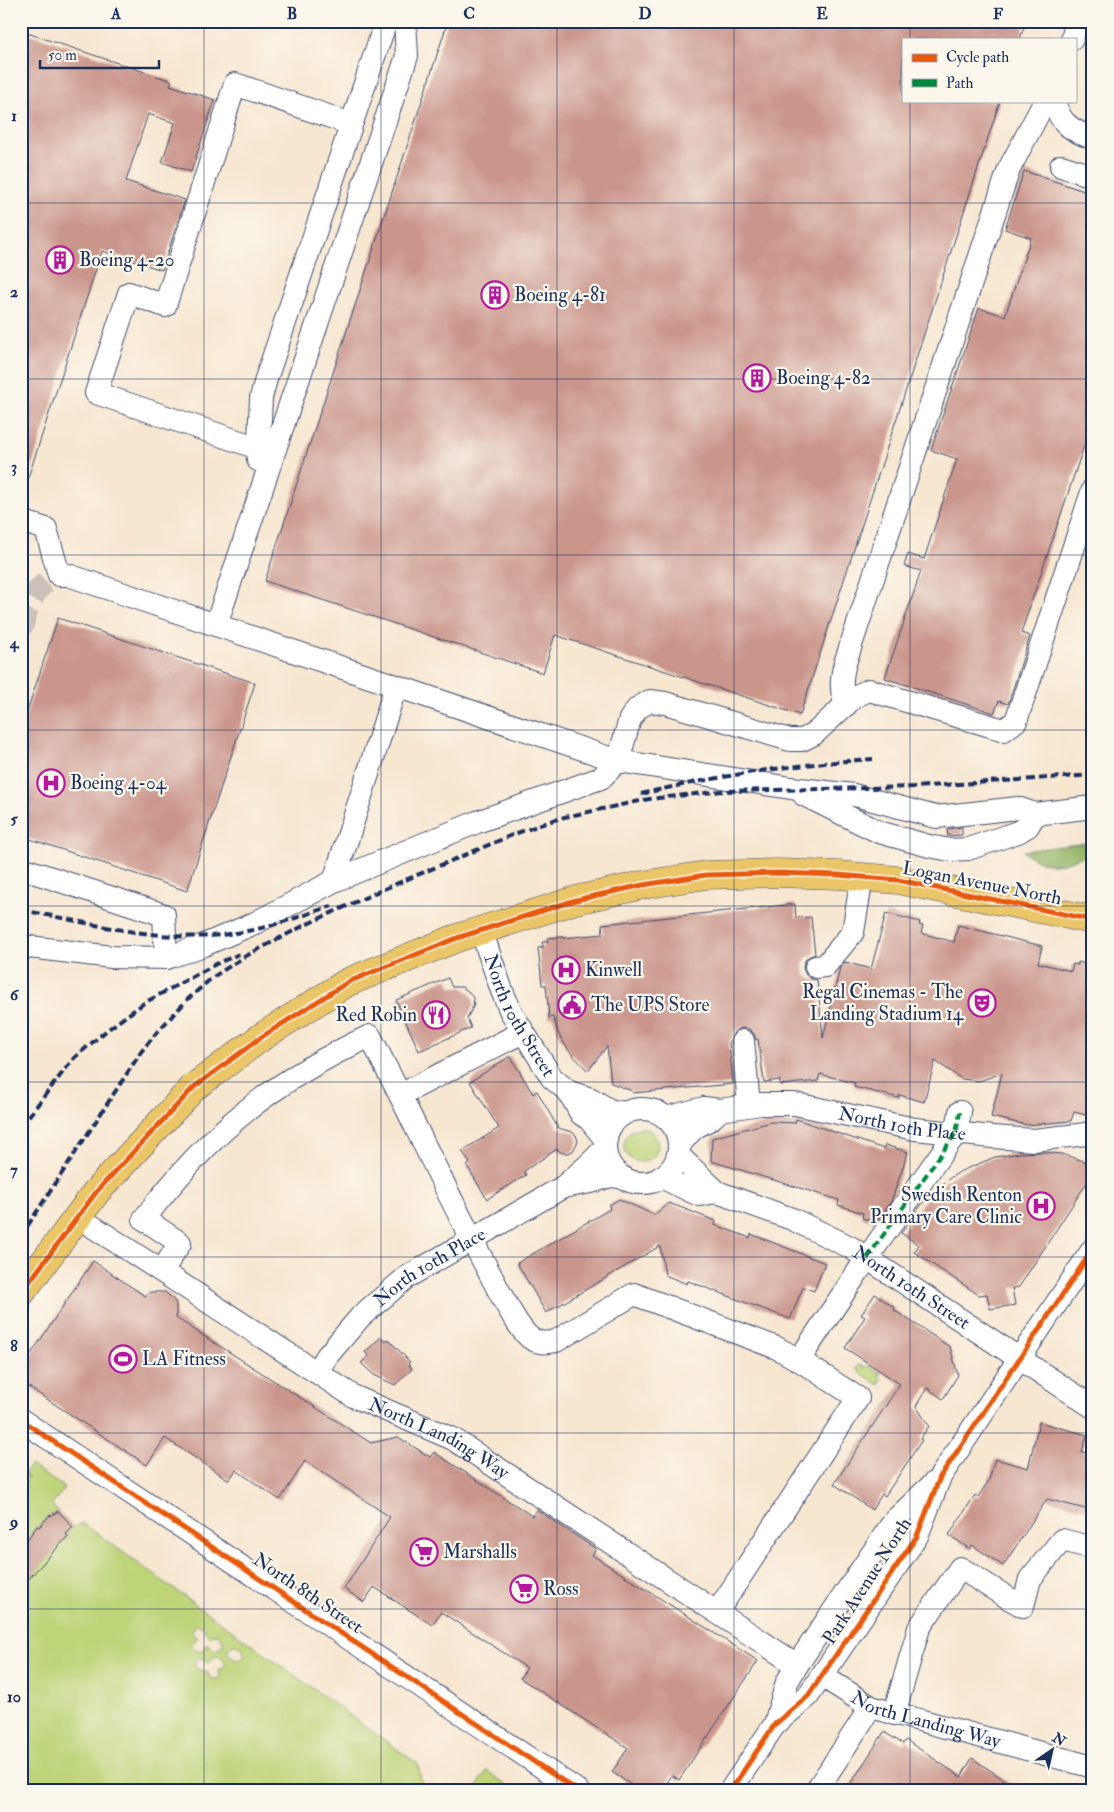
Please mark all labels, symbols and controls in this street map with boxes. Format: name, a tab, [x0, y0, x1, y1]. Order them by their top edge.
text: A	[110, 4, 122, 24]
text: B	[287, 4, 297, 24]
text: C	[463, 4, 475, 24]
text: D	[638, 4, 652, 24]
text: E	[816, 4, 828, 24]
text: F	[993, 4, 1003, 24]
scale bar	[40, 38, 159, 70]
legend	[902, 38, 1076, 102]
text: 50 m	[48, 46, 77, 65]
text: Cycle path	[946, 48, 1009, 68]
text: Path	[946, 74, 973, 93]
text: 1	[11, 106, 17, 126]
building icon: Boeing 4-20	[45, 245, 75, 275]
place label: Boeing 4-20	[79, 248, 174, 272]
building icon: Boeing 4-81	[480, 280, 510, 310]
text: 2	[10, 282, 18, 302]
place label: Boeing 4-81	[514, 283, 606, 307]
building icon: Boeing 4-82	[742, 363, 772, 393]
place label: Boeing 4-82	[776, 366, 871, 390]
text: 3	[11, 457, 17, 477]
text: 4	[9, 633, 20, 653]
hospital icon: Boeing 4-04	[36, 768, 66, 798]
place label: Boeing 4-04	[70, 771, 167, 795]
text: 5	[10, 809, 18, 829]
street label: Logan Avenue North	[900, 856, 1064, 910]
street label: North 10th Street	[478, 951, 560, 1081]
hospital icon: Kinwell	[551, 955, 581, 985]
place label: Kinwell	[585, 958, 642, 982]
place label: Regal Cinemas - The Landing Stadium 14	[802, 980, 964, 1026]
text: 6	[10, 985, 20, 1005]
theatre icon: Regal Cinemas - The Landing Stadium 14	[967, 988, 997, 1018]
public building icon: The UPS Store	[557, 990, 587, 1020]
place label: The UPS Store	[591, 993, 709, 1017]
restaurant icon: Red Robin	[421, 1000, 451, 1030]
place label: Red Robin	[336, 1003, 417, 1027]
street label: North 10th Place	[836, 1101, 967, 1146]
text: 7	[10, 1160, 18, 1180]
place label: Swedish Renton Primary Care Clinic	[870, 1183, 1022, 1229]
hospital icon: Swedish Renton Primary Care Clinic	[1026, 1191, 1056, 1221]
street label: North 10th Place	[369, 1222, 490, 1312]
street label: North 10th Street	[848, 1240, 975, 1335]
text: 8	[10, 1336, 18, 1356]
sports icon: LA Fitness	[108, 1344, 138, 1374]
place label: LA Fitness	[142, 1347, 226, 1371]
street label: North Landing Way	[365, 1392, 514, 1485]
text: 9	[8, 1512, 18, 1532]
street label: Park Avenue North	[817, 1513, 917, 1649]
supermarket icon: Marshalls	[409, 1537, 439, 1567]
place label: Marshalls	[443, 1540, 517, 1564]
street label: North 8th Street	[248, 1547, 368, 1639]
supermarket icon: Ross	[509, 1574, 539, 1604]
place label: Ross	[543, 1577, 579, 1601]
street label: North Landing Way	[846, 1685, 1004, 1754]
text: 10	[7, 1687, 21, 1707]
north arrow	[1026, 1724, 1076, 1774]
text: N	[1048, 1729, 1069, 1750]

